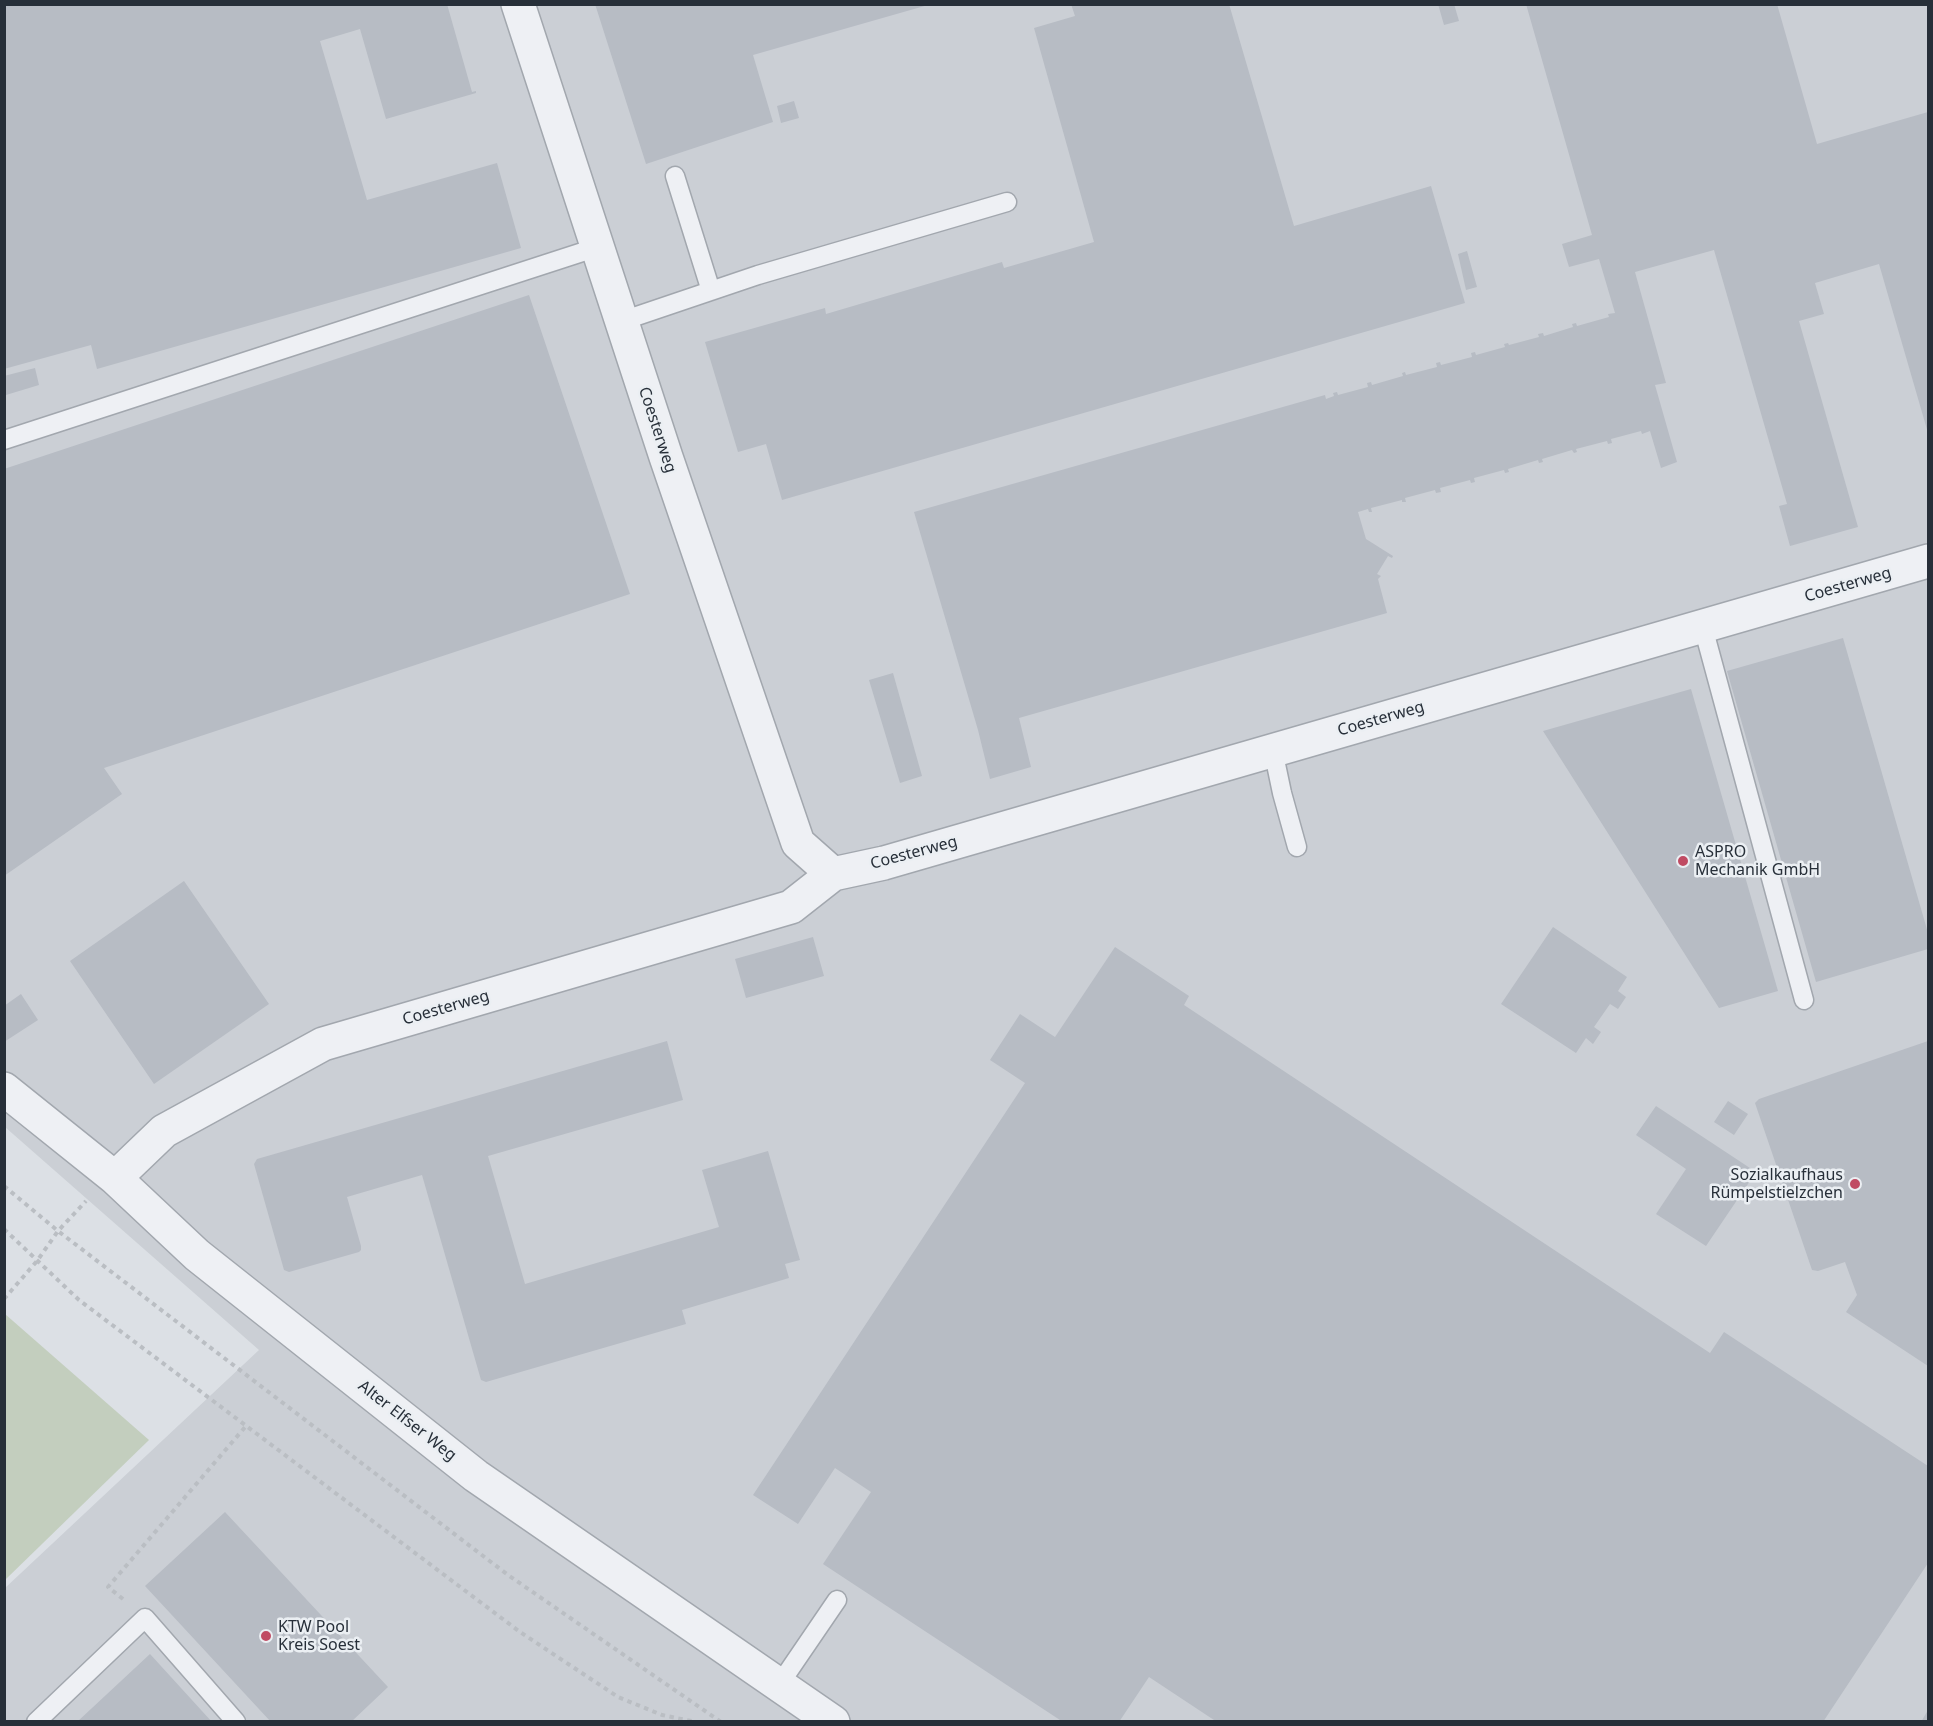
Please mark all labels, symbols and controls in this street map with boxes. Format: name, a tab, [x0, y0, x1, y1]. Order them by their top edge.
street label: Coesterweg	[634, 385, 680, 475]
street label: Coesterweg	[1802, 563, 1894, 607]
street label: Coesterweg	[1335, 697, 1427, 741]
street label: Coesterweg	[868, 832, 960, 874]
place label: ASPRO Mechanik GmbH	[1695, 842, 1820, 880]
marker: ASPRO Mechanik GmbH	[1676, 854, 1690, 868]
street label: Coesterweg	[400, 986, 492, 1030]
place label: Sozialkaufhaus Rümpelstielzchen	[1710, 1165, 1843, 1203]
marker: Sozialkaufhaus Rümpelstielzchen	[1848, 1177, 1862, 1191]
street label: Alter Elfser Weg	[354, 1377, 460, 1465]
place label: KTW Pool Kreis Soest	[278, 1617, 360, 1655]
marker: KTW Pool Kreis Soest	[259, 1629, 273, 1643]

